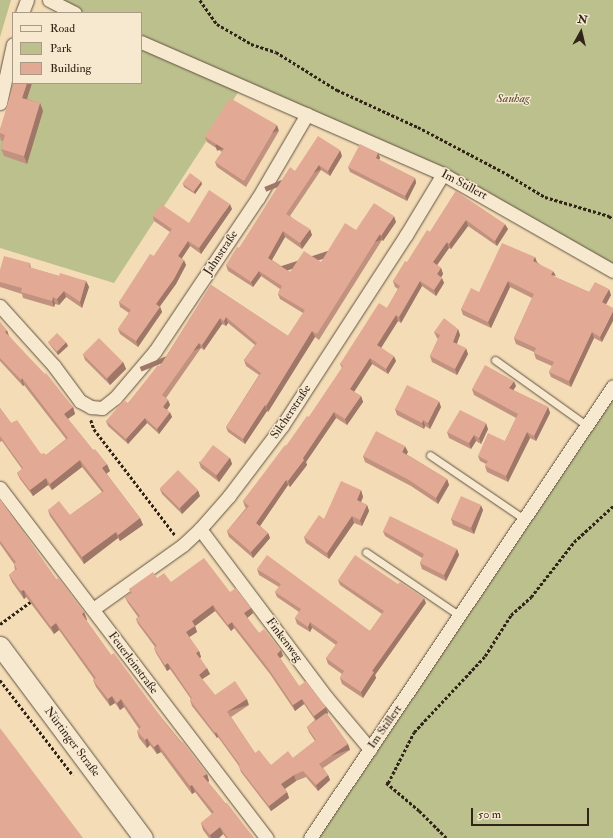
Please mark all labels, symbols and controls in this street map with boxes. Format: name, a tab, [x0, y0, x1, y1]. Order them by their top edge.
legend	[12, 12, 142, 84]
north arrow	[561, 12, 601, 52]
text: N	[577, 12, 589, 27]
text: Road	[50, 21, 75, 36]
text: Park	[50, 41, 72, 56]
text: Building	[50, 61, 91, 76]
park label: Sauhag	[496, 92, 530, 106]
street label: Im Stillert	[439, 167, 489, 203]
street label: Jahnstraße	[201, 228, 241, 278]
street label: Silcherstraße	[268, 382, 314, 442]
street label: Finkenweg	[263, 615, 305, 665]
street label: Feuerleinstraße	[105, 629, 161, 697]
street label: Im Stillert	[365, 702, 405, 752]
street label: Nürtinger Straße	[41, 704, 103, 780]
scale bar	[473, 800, 591, 826]
text: 50 m	[478, 807, 501, 822]

